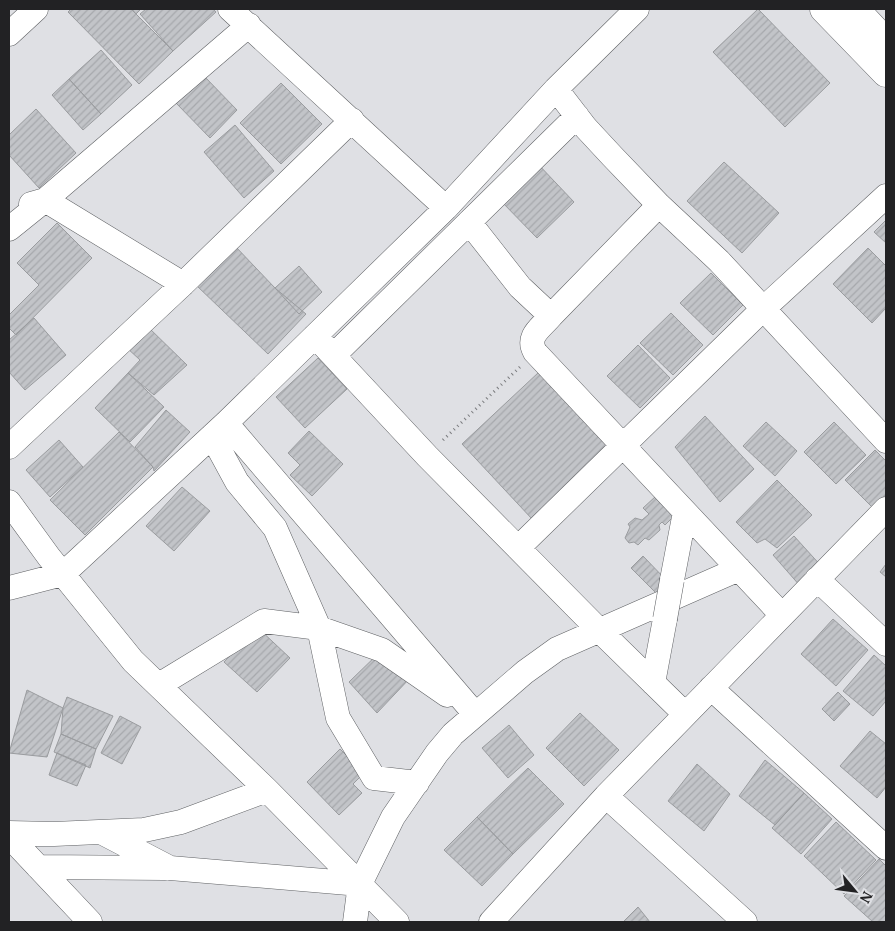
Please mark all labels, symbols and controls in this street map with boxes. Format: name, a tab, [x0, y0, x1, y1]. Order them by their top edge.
north arrow	[830, 866, 880, 916]
text: N	[856, 888, 878, 907]

